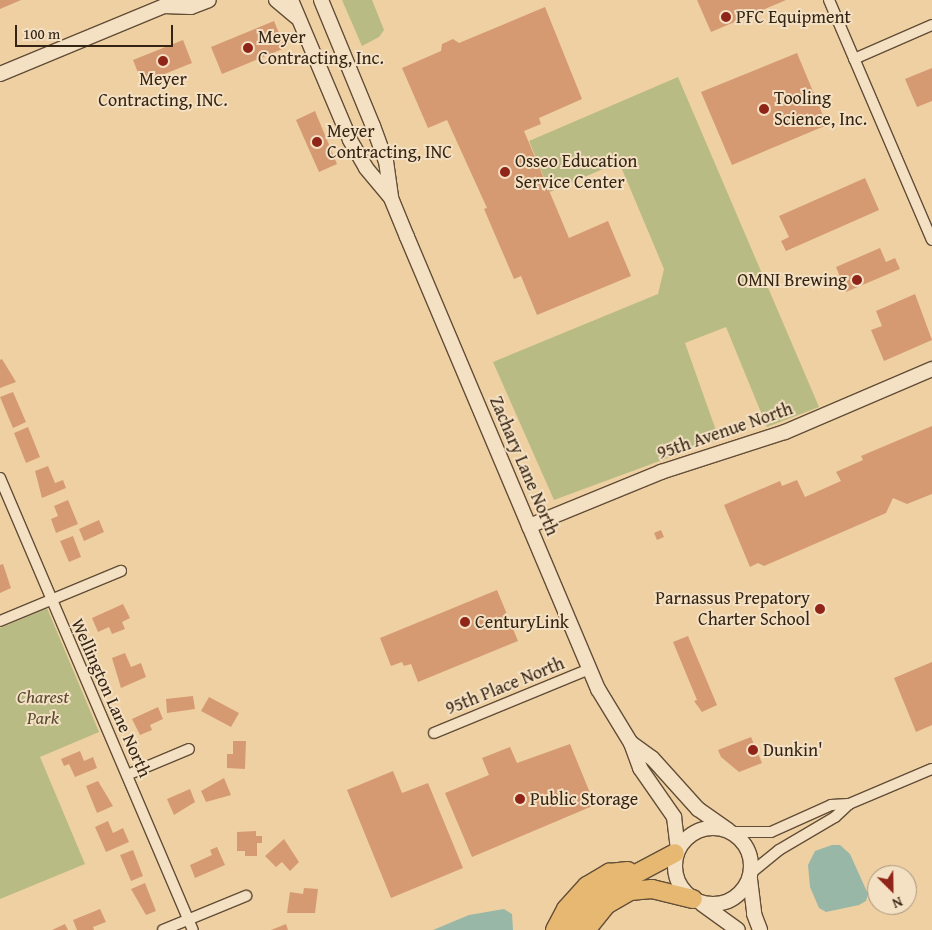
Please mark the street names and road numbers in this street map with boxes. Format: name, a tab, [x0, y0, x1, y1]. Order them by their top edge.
street label: Zachary Lane North	[485, 393, 563, 539]
street label: 95th Avenue North	[654, 398, 796, 464]
street label: Wellington Lane North	[66, 615, 156, 781]
street label: 95th Place North	[442, 652, 568, 720]

